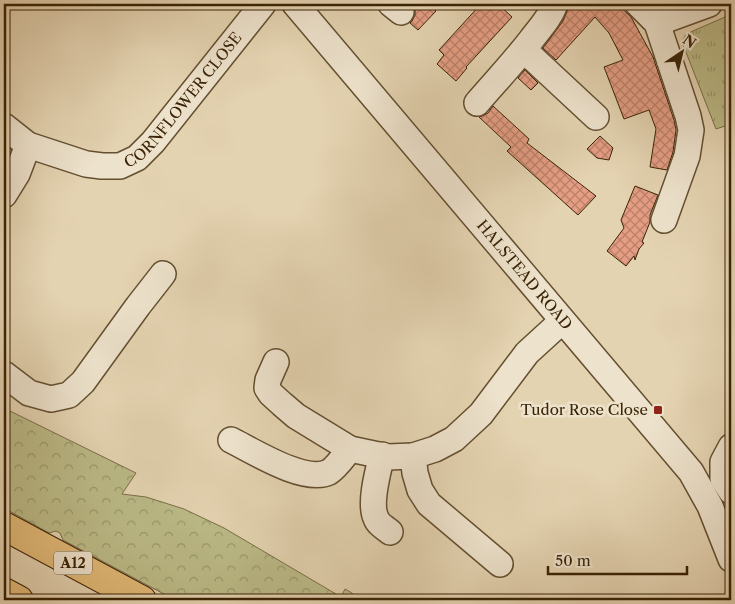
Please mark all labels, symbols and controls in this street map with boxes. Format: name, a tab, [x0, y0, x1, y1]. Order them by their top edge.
street label: CORNFLOWER CLOSE	[121, 28, 246, 172]
north arrow	[658, 28, 708, 78]
text: N	[679, 30, 700, 52]
street label: HALSTEAD ROAD	[473, 216, 576, 333]
place label: Tudor Rose Close	[521, 400, 648, 419]
marker: Tudor Rose Close	[652, 404, 664, 416]
scale bar	[548, 544, 686, 576]
text: 50 m	[555, 551, 591, 570]
road number: A12	[54, 552, 92, 574]

